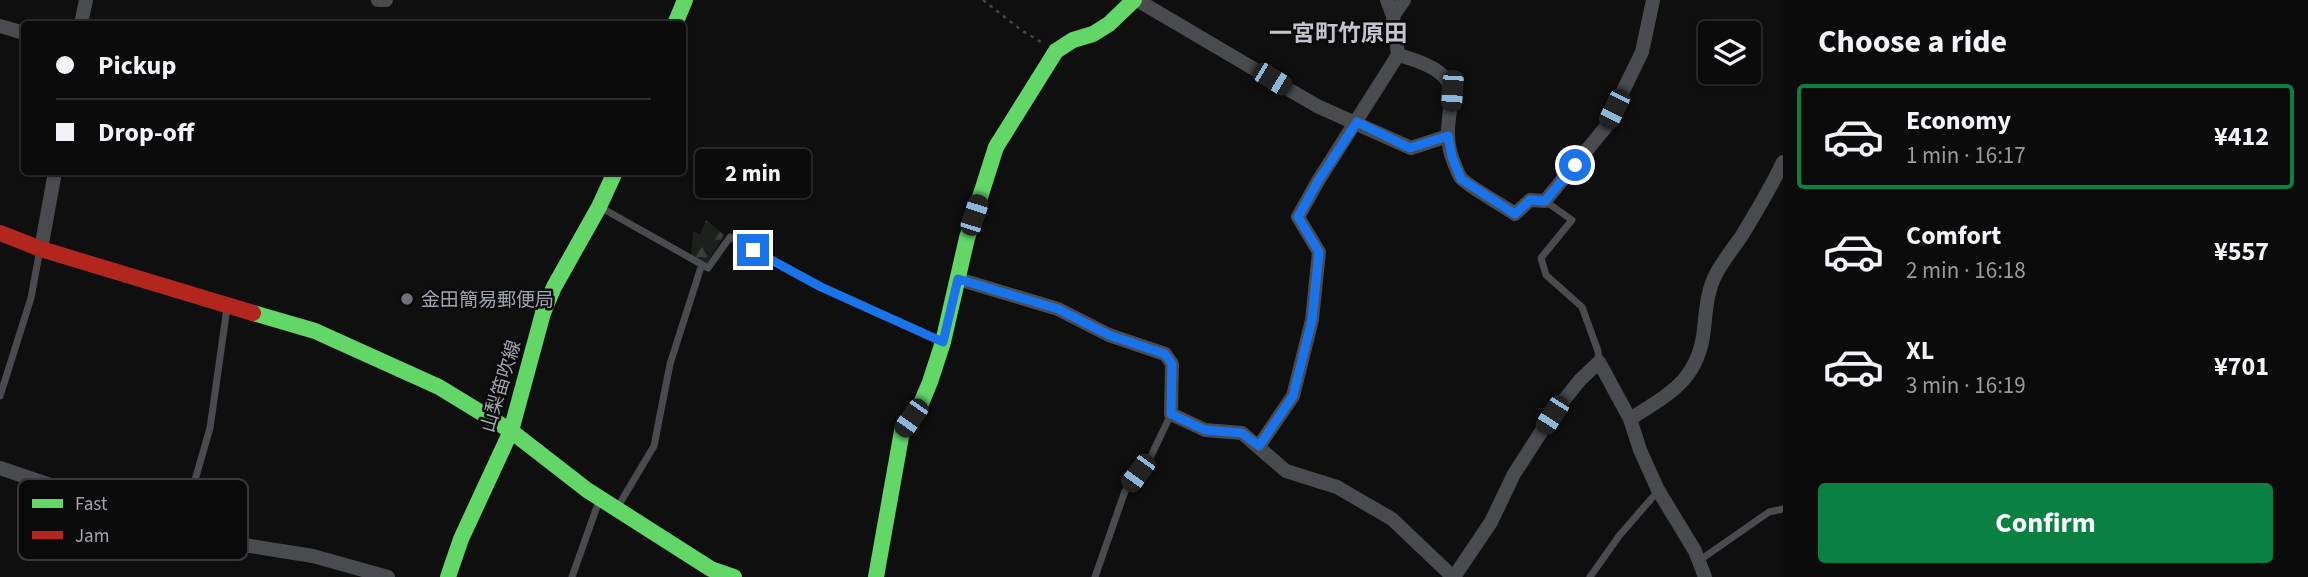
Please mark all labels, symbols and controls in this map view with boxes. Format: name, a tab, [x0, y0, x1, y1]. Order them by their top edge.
district label: 一宮町竹原田	[1269, 17, 1407, 50]
text: Choose a ride	[1818, 19, 2007, 65]
map controls	[1698, 21, 1761, 84]
button: layers	[1698, 21, 1761, 84]
text: Pickup	[98, 47, 176, 84]
car	[1249, 59, 1296, 99]
car	[1441, 69, 1464, 113]
car	[1596, 86, 1633, 132]
text: Economy	[1906, 102, 2011, 139]
icon: car	[1822, 105, 1885, 168]
text: Drop-off	[98, 114, 194, 151]
text: ¥412	[2214, 118, 2269, 155]
text: 1 min · 16:17	[1906, 139, 2026, 172]
callout: 2 min	[695, 148, 811, 198]
route start	[1559, 149, 1591, 181]
text: 2 min	[725, 157, 781, 190]
car	[958, 192, 991, 238]
text: Comfort	[1906, 217, 2001, 254]
icon: car	[1822, 220, 1885, 283]
text: ¥557	[2214, 233, 2269, 270]
route end	[737, 234, 769, 266]
text: 2 min · 16:18	[1906, 254, 2026, 287]
place label: 金田簡易郵便局	[421, 287, 554, 314]
marker: 金田簡易郵便局	[399, 291, 415, 307]
text: XL	[1906, 332, 1934, 369]
icon: car	[1822, 335, 1885, 398]
street label: 山梨笛吹線	[475, 337, 528, 436]
text: ¥701	[2214, 348, 2269, 385]
text: 3 min · 16:19	[1906, 369, 2026, 402]
car	[1532, 392, 1573, 438]
car	[891, 395, 932, 441]
car	[1118, 450, 1159, 496]
legend	[18, 479, 248, 560]
button: Confirm	[1818, 483, 2273, 563]
text: Fast	[75, 491, 108, 518]
text: Jam	[75, 523, 109, 550]

